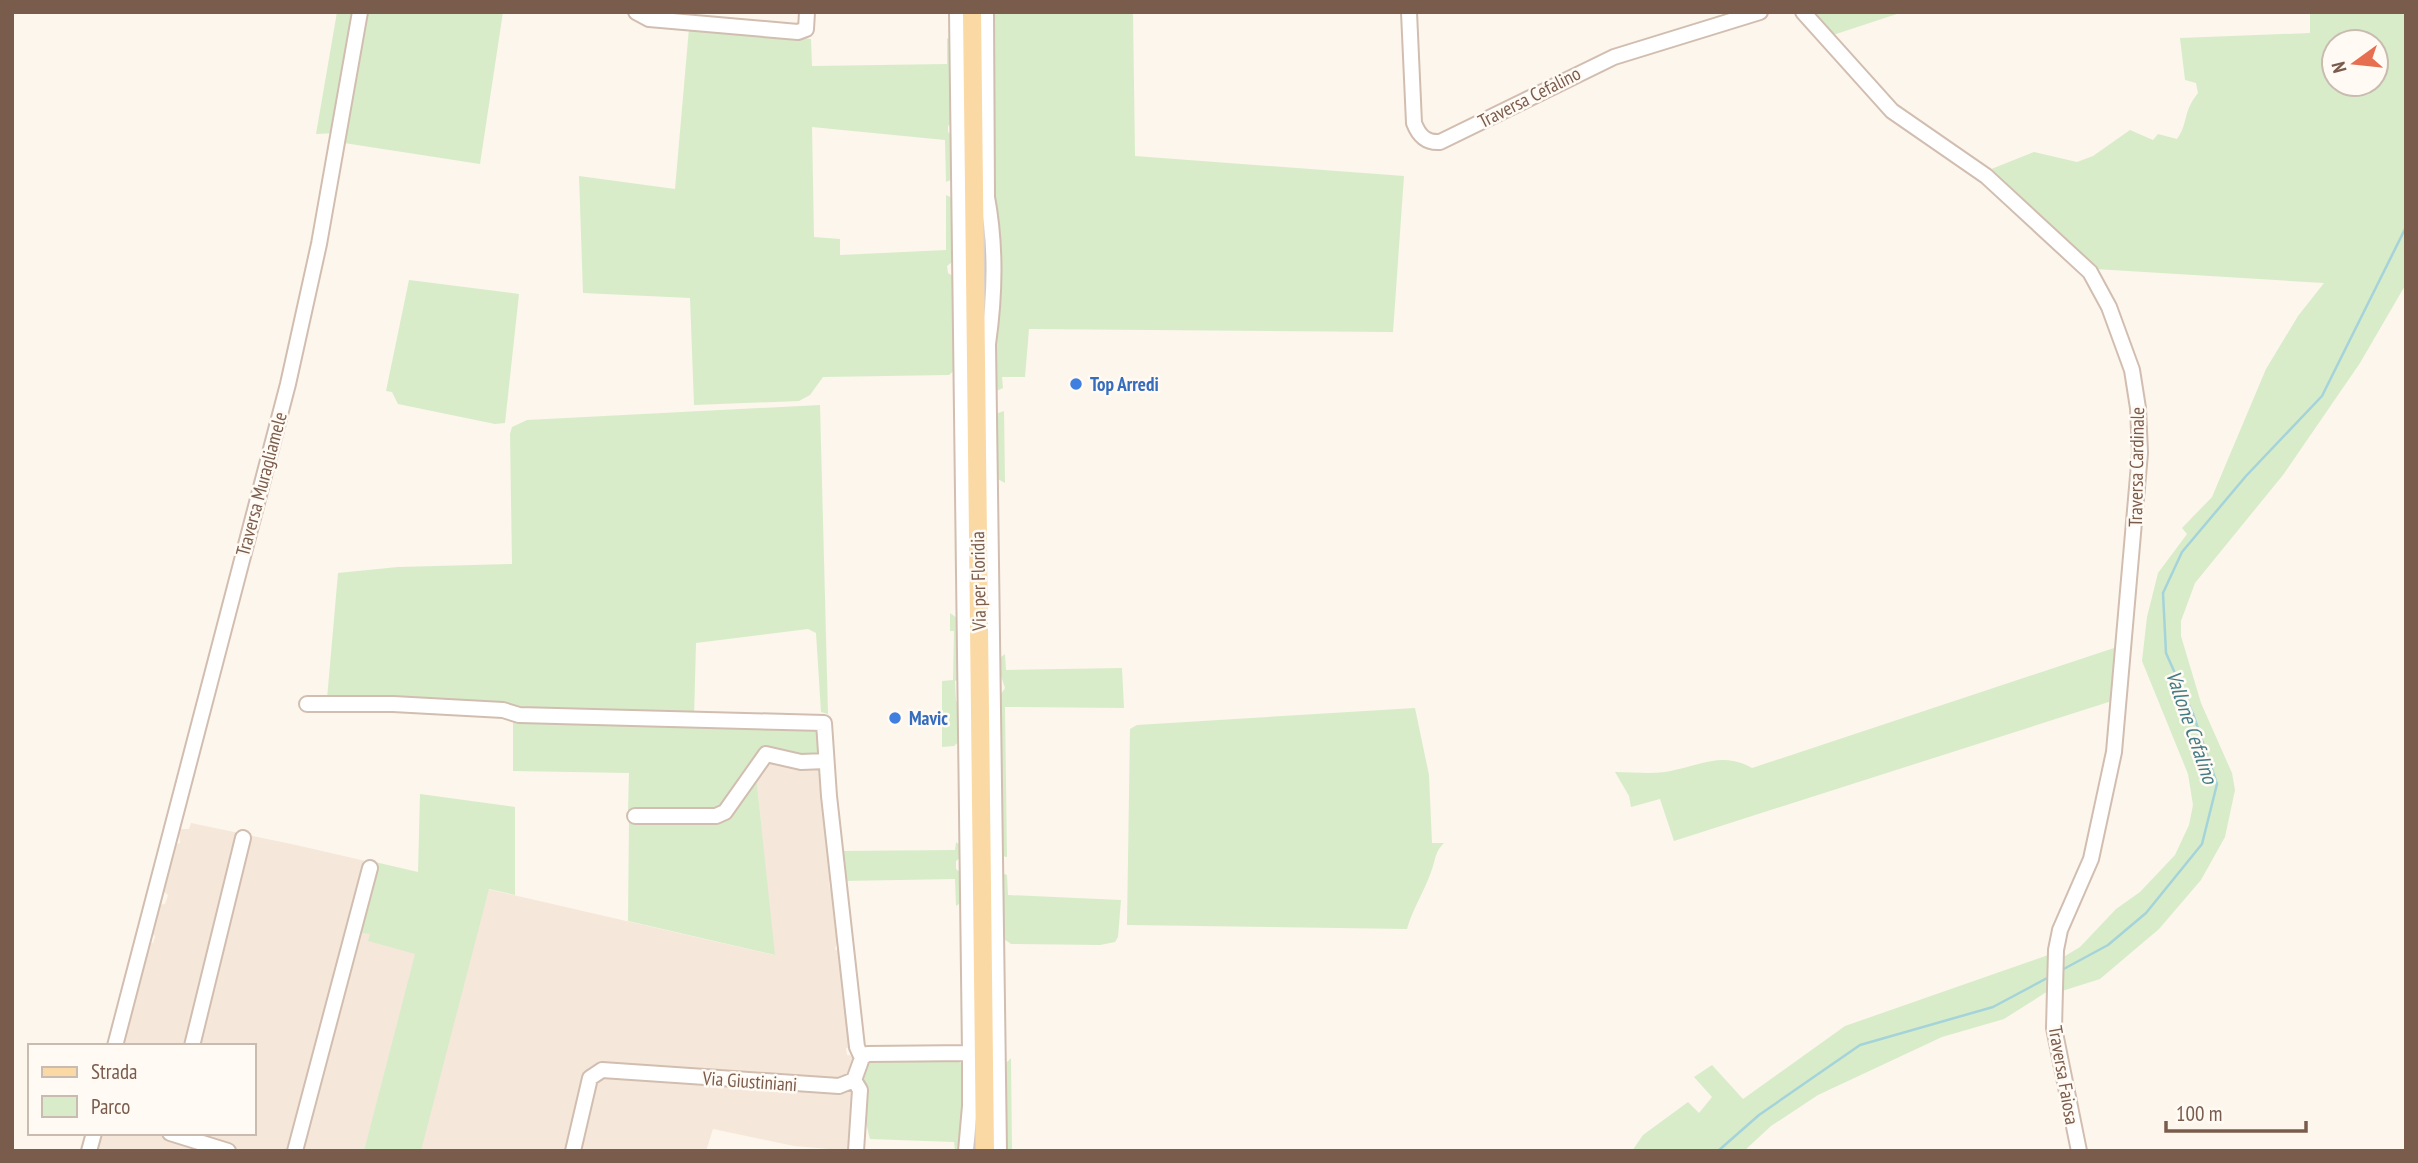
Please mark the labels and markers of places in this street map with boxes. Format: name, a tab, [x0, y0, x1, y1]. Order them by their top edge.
place label: Top Arredi	[1090, 372, 1159, 396]
marker: Top Arredi	[1068, 376, 1084, 392]
place label: Mavic	[909, 706, 948, 730]
marker: Mavic	[887, 710, 903, 726]

